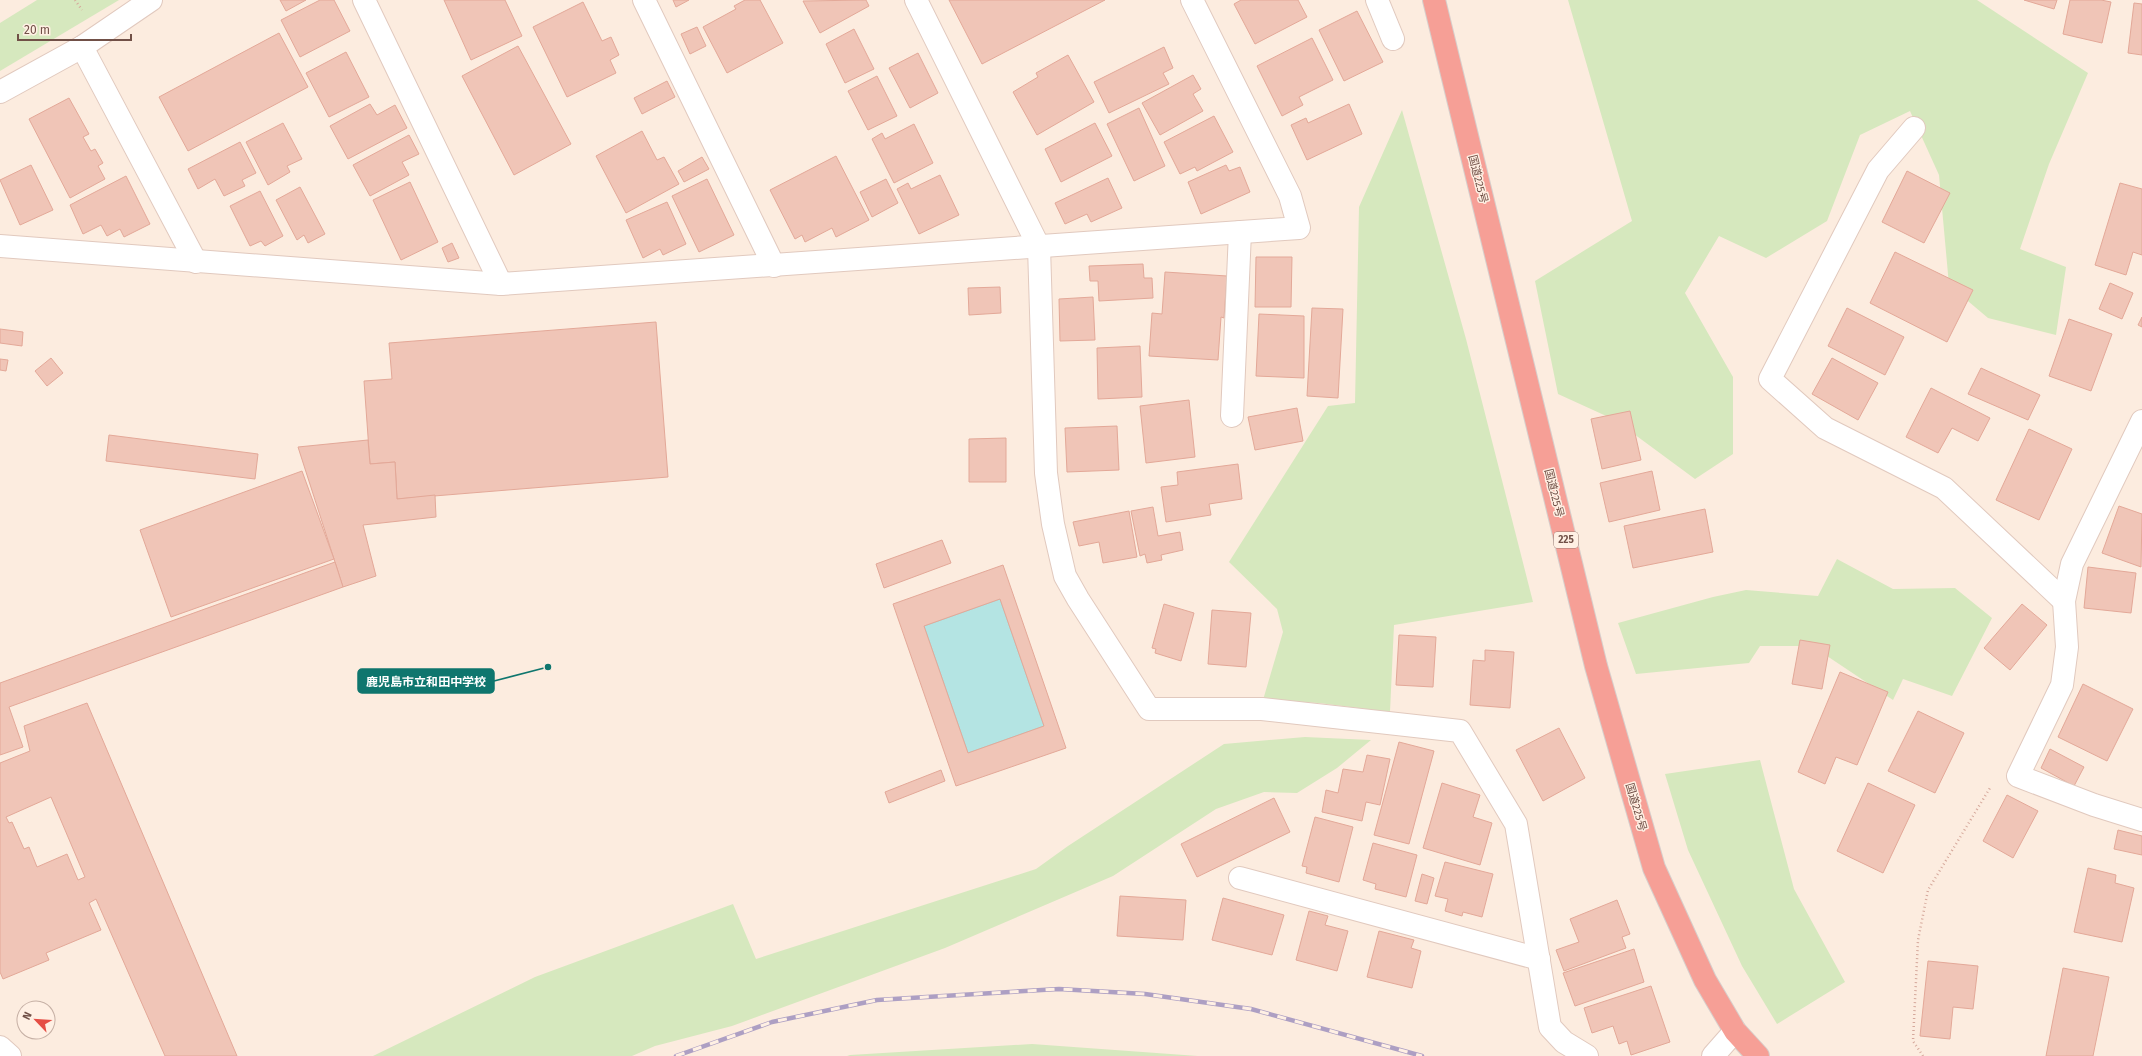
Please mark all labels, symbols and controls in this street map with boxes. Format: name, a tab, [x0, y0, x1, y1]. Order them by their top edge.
scale bar	[18, 16, 131, 42]
text: 20 m	[24, 23, 50, 37]
street label: 国道225号	[1466, 153, 1490, 205]
street label: 国道225号	[1542, 467, 1566, 519]
road number: 225	[1554, 532, 1578, 548]
callout: 鹿児島市立和田中学校	[358, 669, 494, 693]
text: 鹿児島市立和田中学校	[366, 675, 486, 689]
street label: 国道225号	[1623, 781, 1649, 833]
north arrow	[16, 1000, 56, 1040]
text: N	[20, 1010, 35, 1022]

